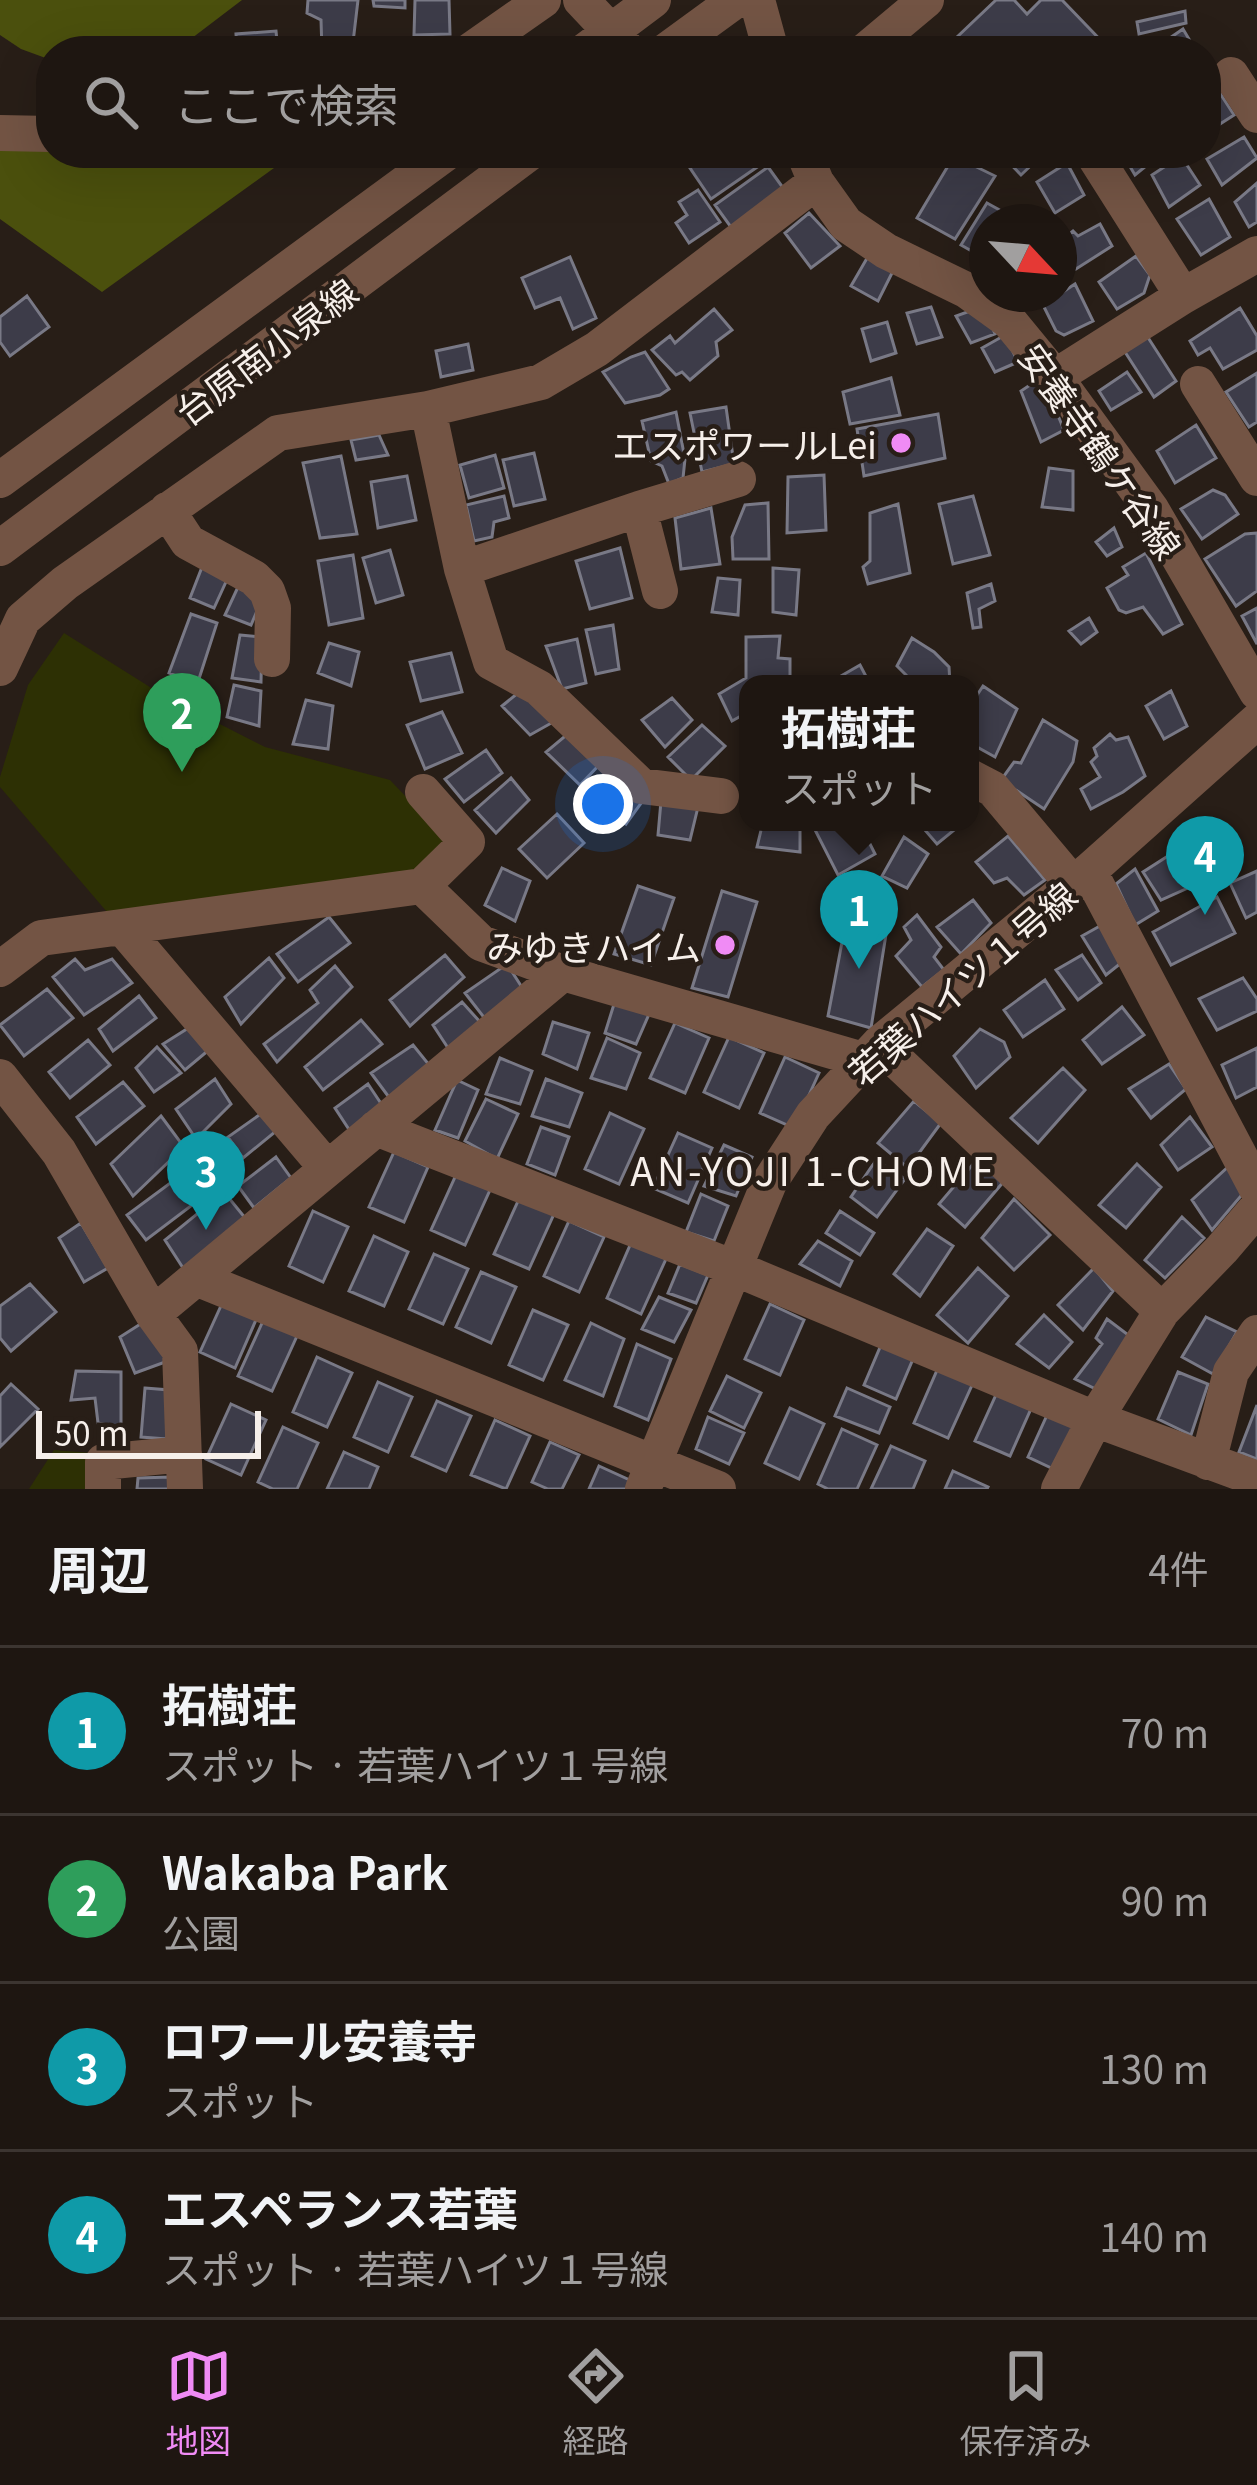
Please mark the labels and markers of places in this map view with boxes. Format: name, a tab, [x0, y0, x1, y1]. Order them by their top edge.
place label: エスポワールLei	[612, 417, 877, 469]
marker: エスポワールLei	[888, 430, 914, 456]
pin: 2	[143, 673, 221, 772]
pin: 4	[1166, 816, 1244, 915]
pin: 1	[820, 870, 898, 969]
place label: みゆきハイム	[486, 919, 701, 971]
marker: みゆきハイム	[712, 932, 738, 958]
pin: 3	[167, 1131, 245, 1230]

